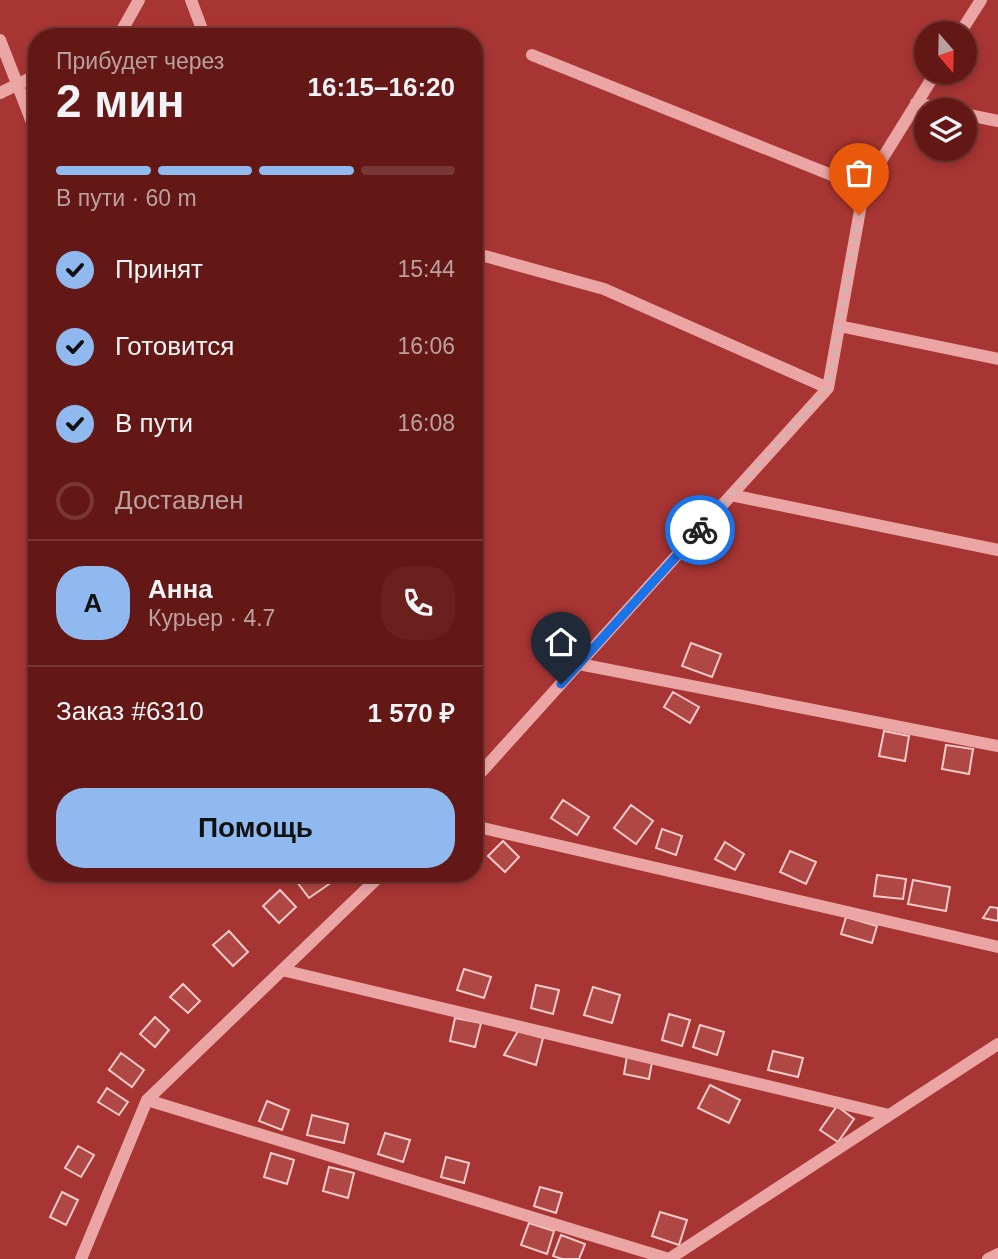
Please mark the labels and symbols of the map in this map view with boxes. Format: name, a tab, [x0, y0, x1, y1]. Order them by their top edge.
north arrow	[914, 21, 976, 84]
pin	[829, 143, 889, 215]
courier	[665, 495, 735, 565]
pin	[531, 612, 591, 684]

